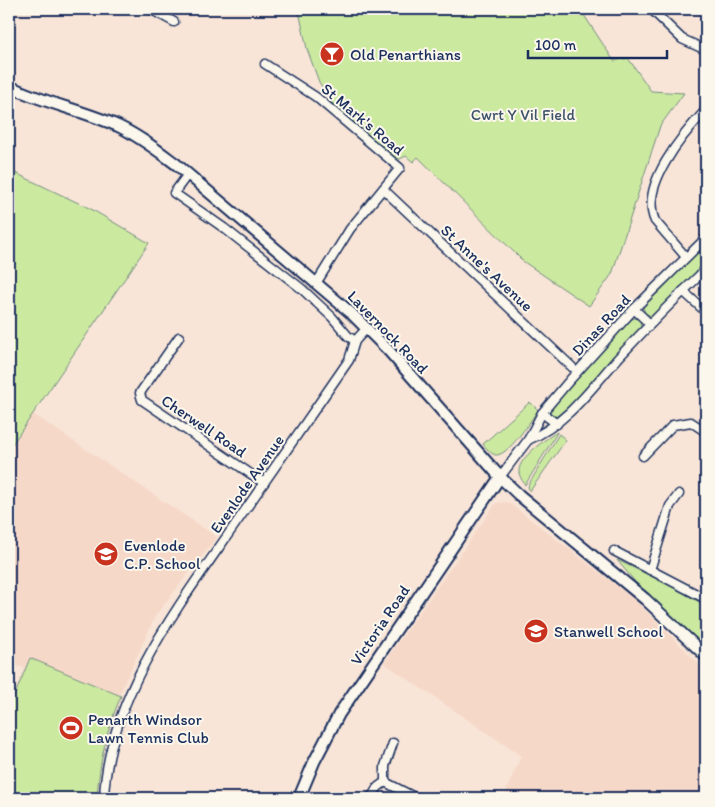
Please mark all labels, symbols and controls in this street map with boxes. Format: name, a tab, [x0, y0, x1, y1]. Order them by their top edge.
scale bar	[528, 28, 666, 60]
text: 100 m	[535, 36, 577, 54]
bar icon: Old Penarthians	[319, 41, 345, 67]
place label: Old Penarthians	[350, 45, 461, 64]
street label: St Mark's Road	[318, 79, 409, 159]
park label: Cwrt Y Vil Field	[471, 105, 576, 124]
street label: St Anne's Avenue	[437, 221, 537, 315]
street label: Lavernock Road	[344, 286, 433, 378]
street label: Dinas Road	[568, 290, 635, 360]
street label: Cherwell Road	[158, 391, 250, 462]
street label: Evenlode Avenue	[206, 431, 288, 537]
place label: Evenlode C.P. School	[124, 536, 201, 573]
school or university icon: Evenlode C.P. School	[93, 541, 119, 567]
street label: Victoria Road	[346, 581, 414, 669]
school or university icon: Stanwell School	[523, 618, 549, 644]
place label: Stanwell School	[554, 622, 663, 641]
place label: Penarth Windsor Lawn Tennis Club	[88, 710, 209, 747]
sports icon: Penarth Windsor Lawn Tennis Club	[58, 715, 84, 741]

